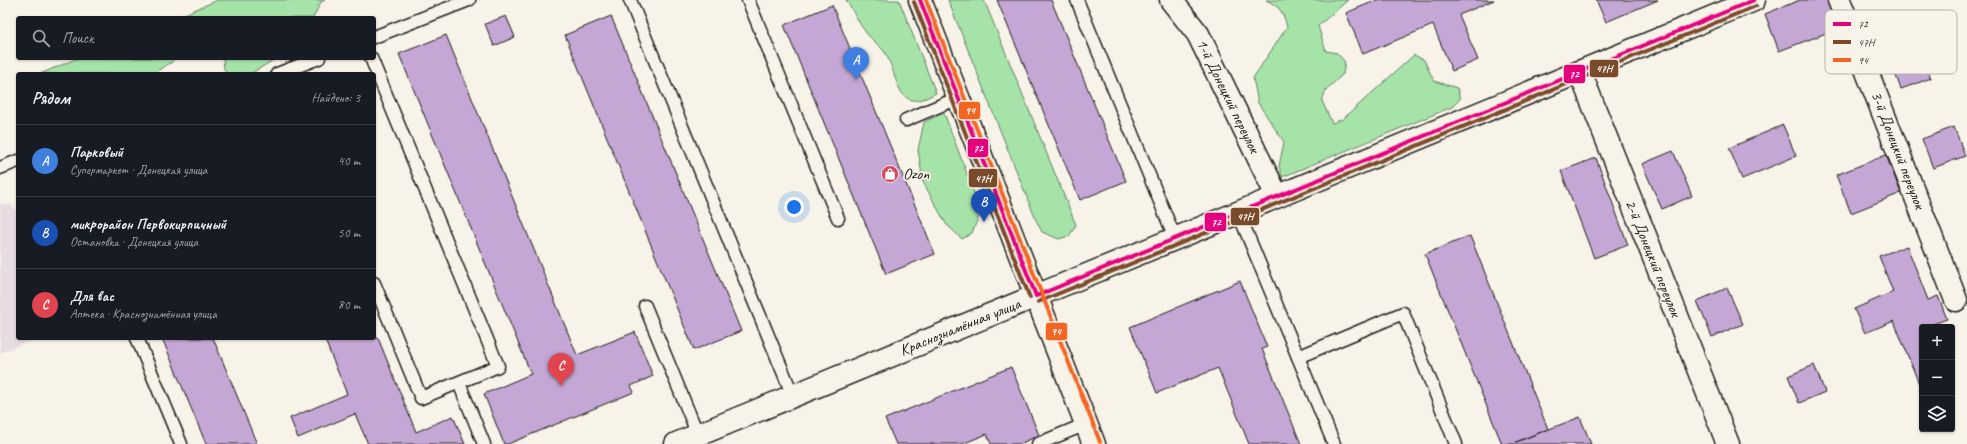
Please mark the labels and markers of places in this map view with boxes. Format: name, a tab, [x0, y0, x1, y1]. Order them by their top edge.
pin: A	[843, 47, 869, 80]
shop icon: Ozon	[880, 164, 900, 184]
place label: Ozon	[903, 164, 930, 184]
pin: B	[971, 189, 997, 222]
pin: C	[548, 353, 574, 386]

